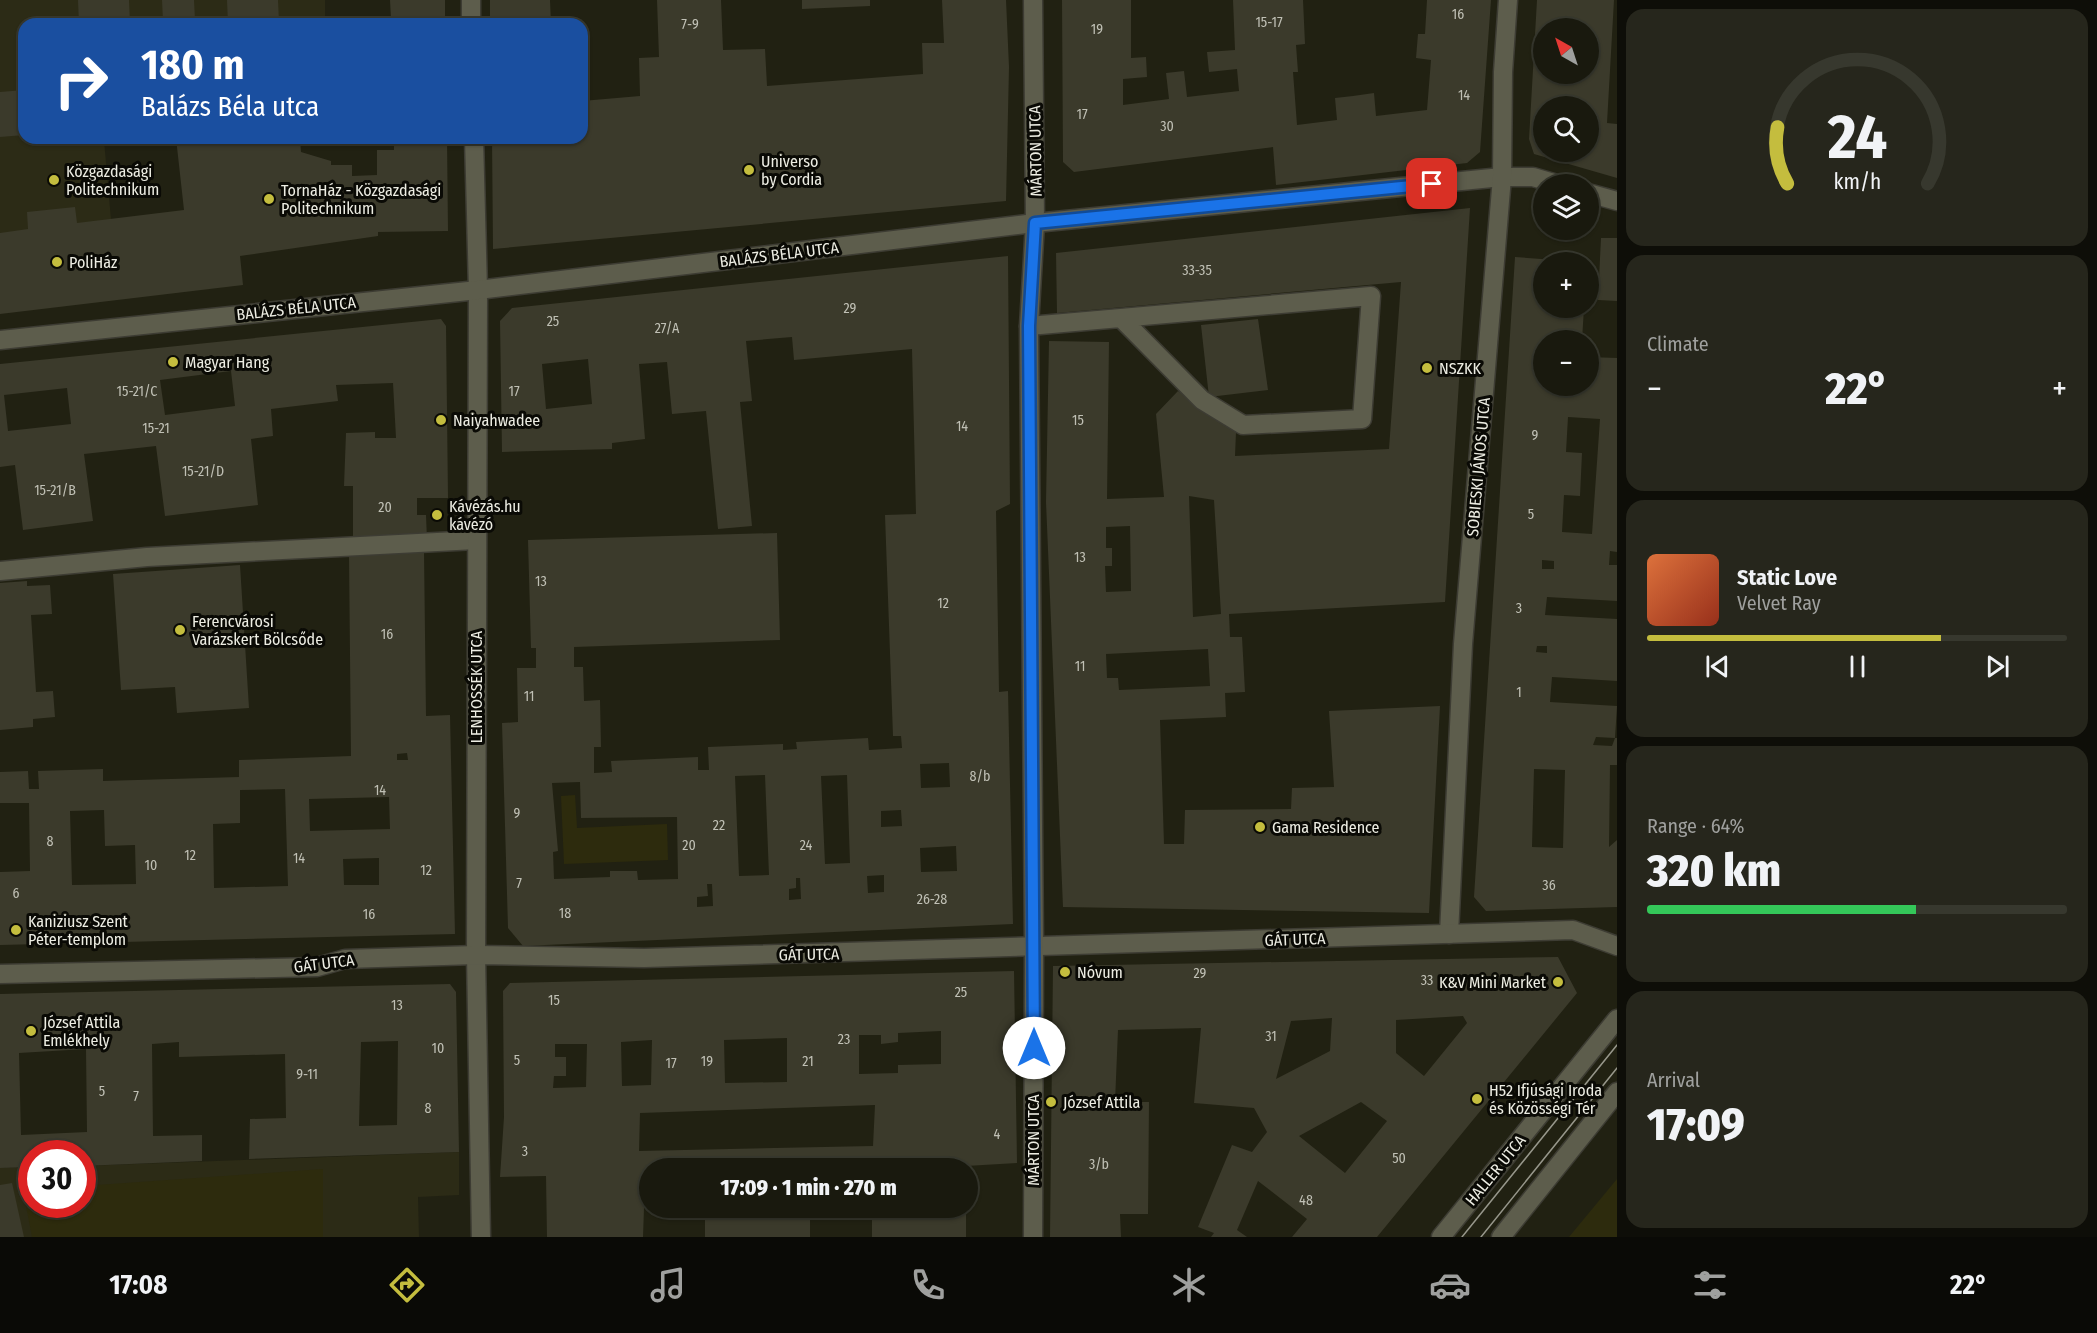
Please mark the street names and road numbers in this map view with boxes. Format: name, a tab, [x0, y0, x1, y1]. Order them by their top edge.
street label: MÁRTON UTCA	[1025, 105, 1046, 197]
street label: BALÁZS BÉLA UTCA	[718, 238, 840, 271]
street label: BALÁZS BÉLA UTCA	[235, 293, 357, 324]
street label: SOBIESKI JÁNOS UTCA	[1463, 396, 1494, 537]
street label: LENHOSSÉK UTCA	[467, 630, 486, 743]
street label: GÁT UTCA	[1264, 929, 1326, 950]
street label: GÁT UTCA	[778, 944, 840, 965]
street label: GÁT UTCA	[293, 950, 356, 977]
street label: MÁRTON UTCA	[1024, 1094, 1043, 1186]
street label: HALLER UTCA	[1461, 1131, 1530, 1209]

